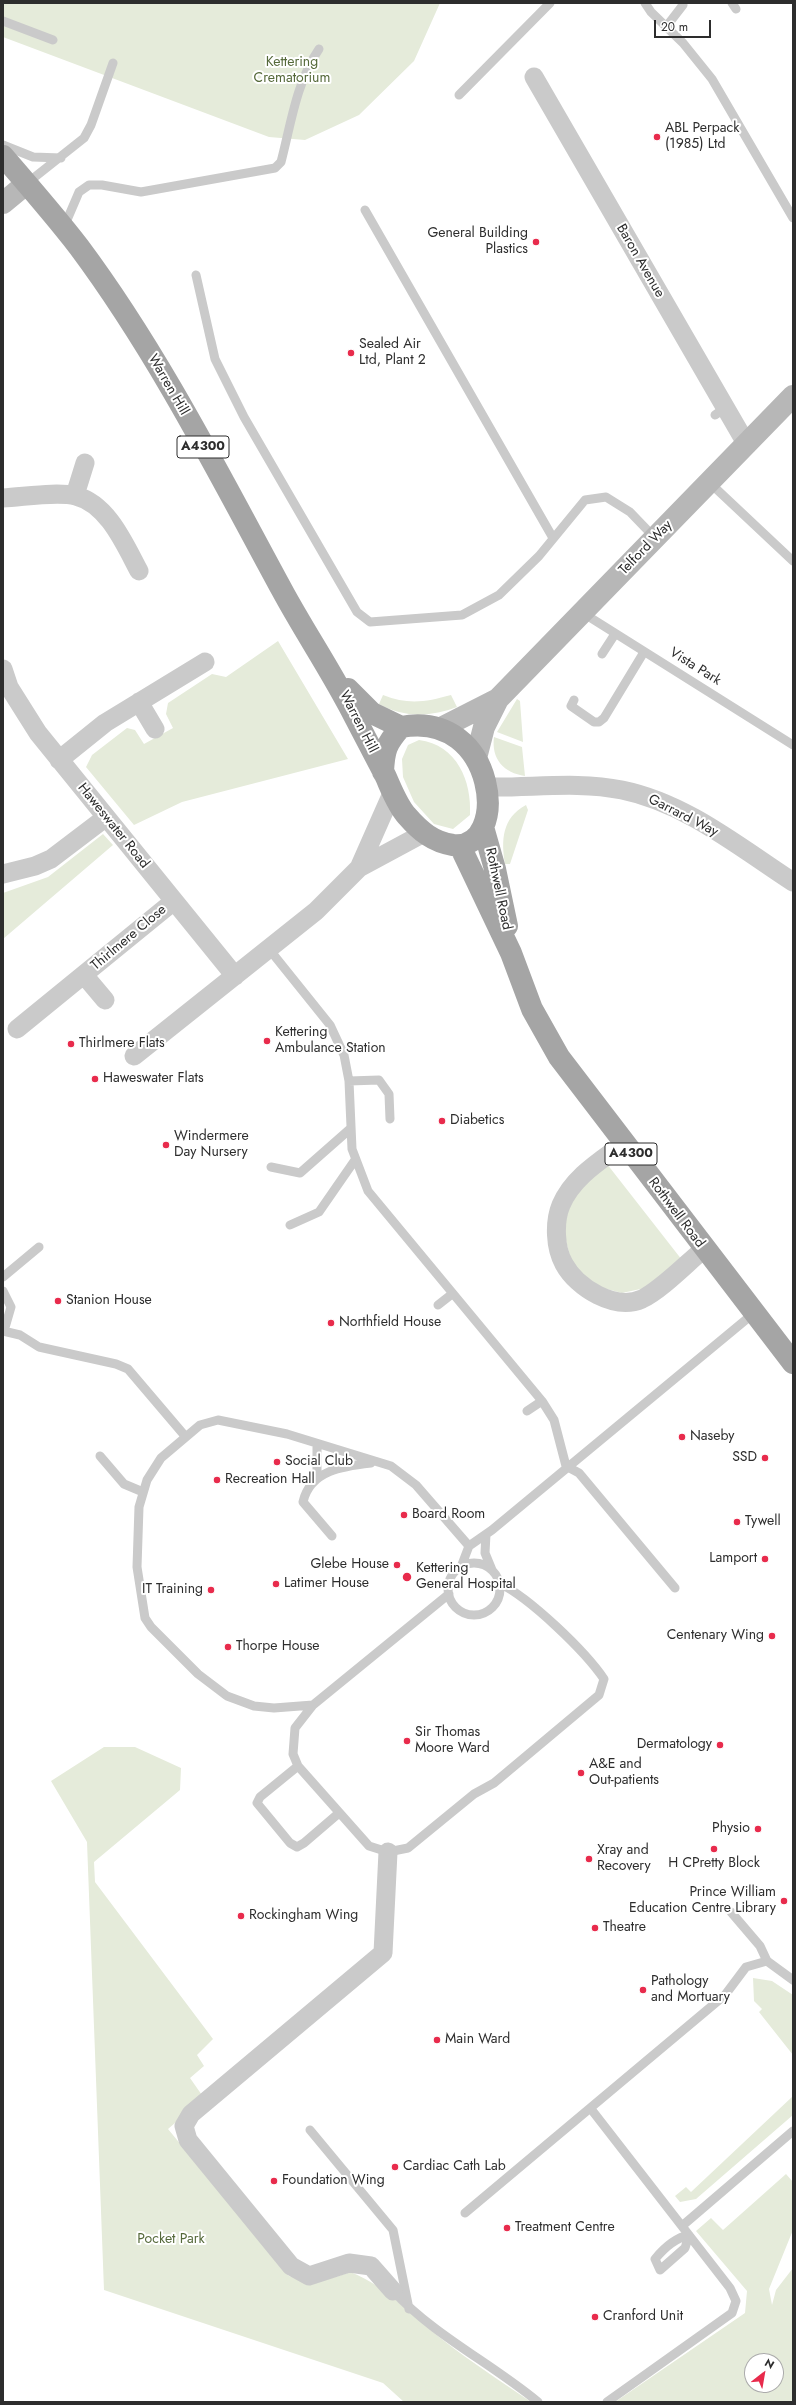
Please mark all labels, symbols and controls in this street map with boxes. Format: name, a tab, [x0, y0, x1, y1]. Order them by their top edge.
scale bar	[656, 12, 713, 38]
text: 20 m	[661, 18, 688, 36]
park label: Kettering Crematorium	[254, 55, 330, 88]
place label: ABL Perpack (1985) Ltd	[665, 121, 739, 154]
marker: ABL Perpack (1985) Ltd	[652, 132, 662, 142]
street label: Baron Avenue	[612, 221, 668, 301]
place label: General Building Plastics	[427, 226, 528, 258]
marker: General Building Plastics	[531, 237, 541, 247]
place label: Sealed Air Ltd, Plant 2	[359, 337, 426, 370]
marker: Sealed Air Ltd, Plant 2	[346, 348, 356, 358]
street label: Warren Hill	[144, 352, 192, 418]
road number: A4300	[177, 436, 229, 458]
street label: Telford Way	[616, 517, 676, 579]
street label: Vista Park	[666, 645, 724, 689]
street label: Warren Hill	[335, 688, 381, 756]
street label: Haweswater Road	[73, 780, 153, 872]
street label: Garrard Way	[645, 791, 721, 841]
street label: Rothwell Road	[481, 846, 515, 932]
street label: Thirlmere Close	[88, 902, 170, 974]
place label: Kettering Ambulance Station	[275, 1025, 386, 1058]
place label: Thirlmere Flats	[79, 1036, 165, 1052]
marker: Kettering Ambulance Station	[262, 1036, 272, 1046]
marker: Thirlmere Flats	[66, 1039, 76, 1049]
place label: Haweswater Flats	[103, 1071, 204, 1087]
marker: Haweswater Flats	[90, 1074, 100, 1084]
place label: Diabetics	[450, 1113, 504, 1129]
marker: Diabetics	[437, 1116, 447, 1126]
place label: Windermere Day Nursery	[174, 1129, 249, 1162]
marker: Windermere Day Nursery	[161, 1140, 171, 1150]
road number: A4300	[605, 1143, 657, 1165]
street label: Rothwell Road	[644, 1175, 708, 1251]
place label: Stanion House	[66, 1293, 152, 1309]
marker: Stanion House	[53, 1296, 63, 1306]
place label: Northfield House	[339, 1315, 441, 1331]
marker: Northfield House	[326, 1318, 336, 1328]
place label: Naseby	[690, 1429, 734, 1445]
marker: Naseby	[677, 1432, 687, 1442]
place label: SSD	[732, 1450, 757, 1466]
marker: SSD	[760, 1453, 770, 1463]
place label: Social Club	[285, 1454, 353, 1470]
marker: Social Club	[272, 1457, 282, 1467]
place label: Recreation Hall	[225, 1472, 315, 1488]
marker: Recreation Hall	[212, 1475, 222, 1485]
place label: Board Room	[412, 1507, 485, 1523]
marker: Board Room	[399, 1510, 409, 1520]
place label: Tywell	[745, 1514, 781, 1530]
marker: Tywell	[732, 1517, 742, 1527]
place label: Lamport	[709, 1551, 757, 1567]
marker: Lamport	[760, 1554, 770, 1564]
place label: Glebe House	[310, 1557, 389, 1573]
marker: Glebe House	[392, 1560, 402, 1570]
place label: Kettering General Hospital	[416, 1561, 516, 1594]
marker: Kettering General Hospital	[401, 1571, 413, 1583]
place label: Latimer House	[284, 1576, 369, 1592]
marker: Latimer House	[271, 1579, 281, 1589]
place label: IT Training	[142, 1582, 203, 1598]
marker: IT Training	[206, 1585, 216, 1595]
place label: Centenary Wing	[667, 1628, 764, 1644]
marker: Centenary Wing	[767, 1631, 777, 1641]
place label: Thorpe House	[236, 1639, 320, 1655]
marker: Thorpe House	[223, 1642, 233, 1652]
place label: Sir Thomas Moore Ward	[415, 1725, 490, 1758]
marker: Sir Thomas Moore Ward	[402, 1736, 412, 1746]
place label: Dermatology	[637, 1737, 712, 1753]
marker: Dermatology	[715, 1740, 725, 1750]
place label: A&E and Out-patients	[589, 1757, 659, 1790]
marker: A&E and Out-patients	[576, 1768, 586, 1778]
place label: Physio	[712, 1821, 750, 1837]
marker: Physio	[753, 1824, 763, 1834]
place label: Xray and Recovery	[597, 1843, 651, 1876]
marker: H CPretty Block	[709, 1844, 719, 1854]
marker: Xray and Recovery	[584, 1854, 594, 1864]
place label: H CPretty Block	[668, 1856, 760, 1872]
place label: Prince William Education Centre Library	[629, 1885, 776, 1918]
marker: Prince William Education Centre Library	[779, 1896, 789, 1906]
place label: Rockingham Wing	[249, 1908, 358, 1924]
marker: Rockingham Wing	[236, 1911, 246, 1921]
place label: Theatre	[603, 1920, 646, 1936]
marker: Theatre	[590, 1923, 600, 1933]
place label: Pathology and Mortuary	[651, 1974, 730, 2006]
marker: Pathology and Mortuary	[638, 1985, 648, 1995]
place label: Main Ward	[445, 2032, 510, 2048]
marker: Main Ward	[432, 2035, 442, 2045]
place label: Cardiac Cath Lab	[403, 2159, 506, 2175]
marker: Cardiac Cath Lab	[390, 2162, 400, 2172]
place label: Foundation Wing	[282, 2173, 385, 2189]
marker: Foundation Wing	[269, 2176, 279, 2186]
place label: Treatment Centre	[515, 2220, 615, 2236]
marker: Treatment Centre	[502, 2223, 512, 2233]
park label: Pocket Park	[137, 2232, 205, 2248]
place label: Cranford Unit	[603, 2309, 683, 2325]
marker: Cranford Unit	[590, 2312, 600, 2322]
north arrow	[744, 2353, 784, 2393]
text: N	[762, 2354, 778, 2373]

